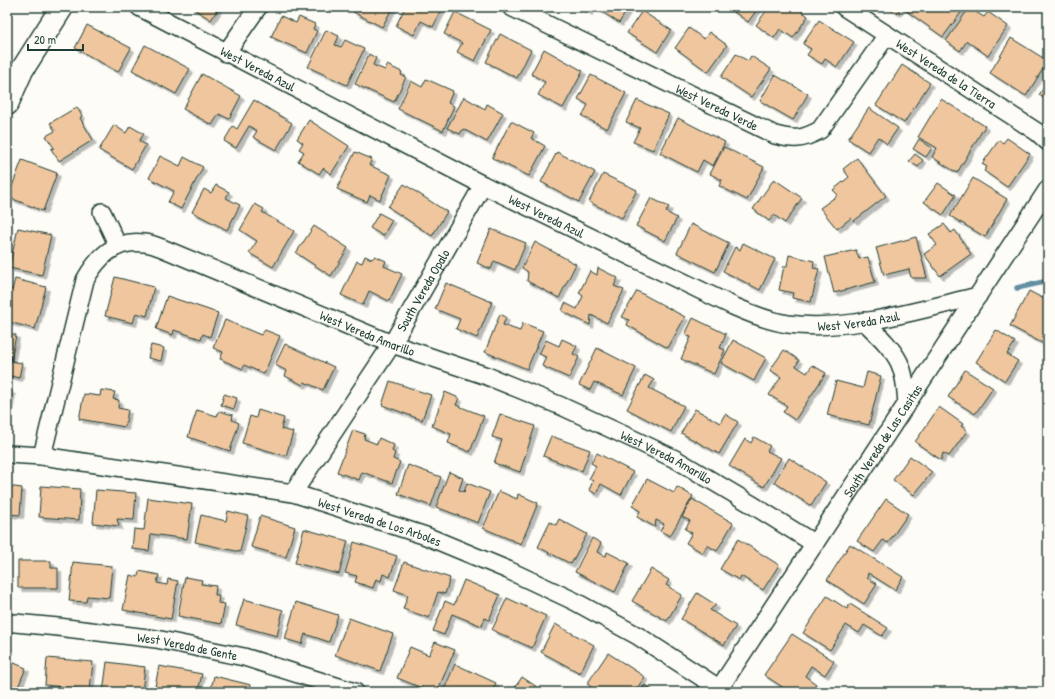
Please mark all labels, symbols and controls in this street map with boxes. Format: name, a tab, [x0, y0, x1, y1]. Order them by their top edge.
scale bar	[28, 26, 83, 52]
text: 20 m	[34, 31, 56, 48]
street label: West Vereda de la Tierra	[893, 34, 1000, 112]
street label: West Vereda Azul	[217, 42, 299, 96]
street label: West Vereda Verde	[673, 79, 761, 135]
street label: West Vereda Azul	[506, 190, 588, 242]
street label: South Vereda Opalo	[392, 246, 453, 334]
street label: West Vereda Amarillo	[317, 306, 417, 360]
street label: West Vereda Azul	[817, 306, 902, 335]
street label: South Vereda de Las Casitas	[839, 381, 926, 500]
street label: West Vereda Amarillo	[618, 426, 716, 488]
street label: West Vereda de Los Arboles	[316, 493, 444, 550]
street label: West Vereda de Gente	[136, 628, 239, 664]

